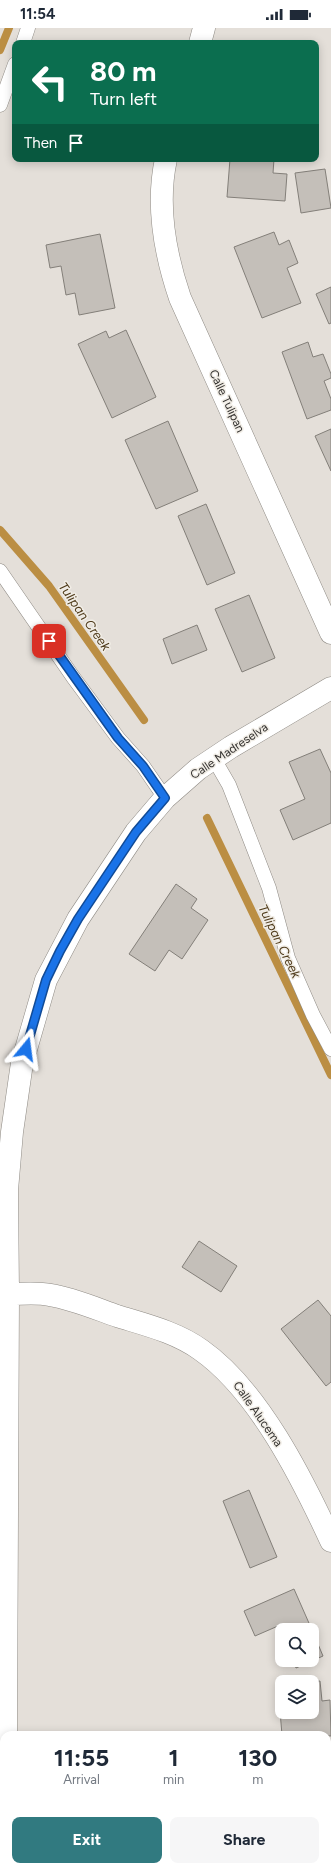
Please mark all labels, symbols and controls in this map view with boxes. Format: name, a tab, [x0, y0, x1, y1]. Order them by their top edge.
text: 11:54	[20, 5, 55, 23]
text: 80 m	[90, 54, 156, 88]
icon: left	[24, 56, 76, 108]
text: Turn left	[90, 88, 157, 110]
icon: arrive	[65, 132, 87, 154]
text: Then	[24, 134, 57, 152]
street label: Calle Tulipan	[206, 367, 248, 435]
water label: Tulipan Creek	[56, 579, 114, 654]
pin	[32, 624, 66, 658]
icon: arrive	[38, 630, 60, 652]
street label: Calle Madreselva	[188, 720, 270, 782]
water label: Tulipan Creek	[255, 902, 304, 981]
position arrow	[5, 1028, 47, 1070]
street label: Calle Alucema	[230, 1379, 286, 1449]
map controls	[275, 1623, 319, 1719]
button: search	[275, 1623, 319, 1667]
button: layers	[275, 1675, 319, 1719]
text: 11:55	[54, 1743, 109, 1772]
text: 1	[169, 1743, 179, 1772]
text: 130	[238, 1743, 277, 1772]
text: Arrival	[63, 1772, 100, 1787]
text: min	[163, 1772, 184, 1787]
text: m	[252, 1772, 263, 1787]
button: Exit	[12, 1817, 162, 1863]
button: Share	[170, 1817, 319, 1863]

